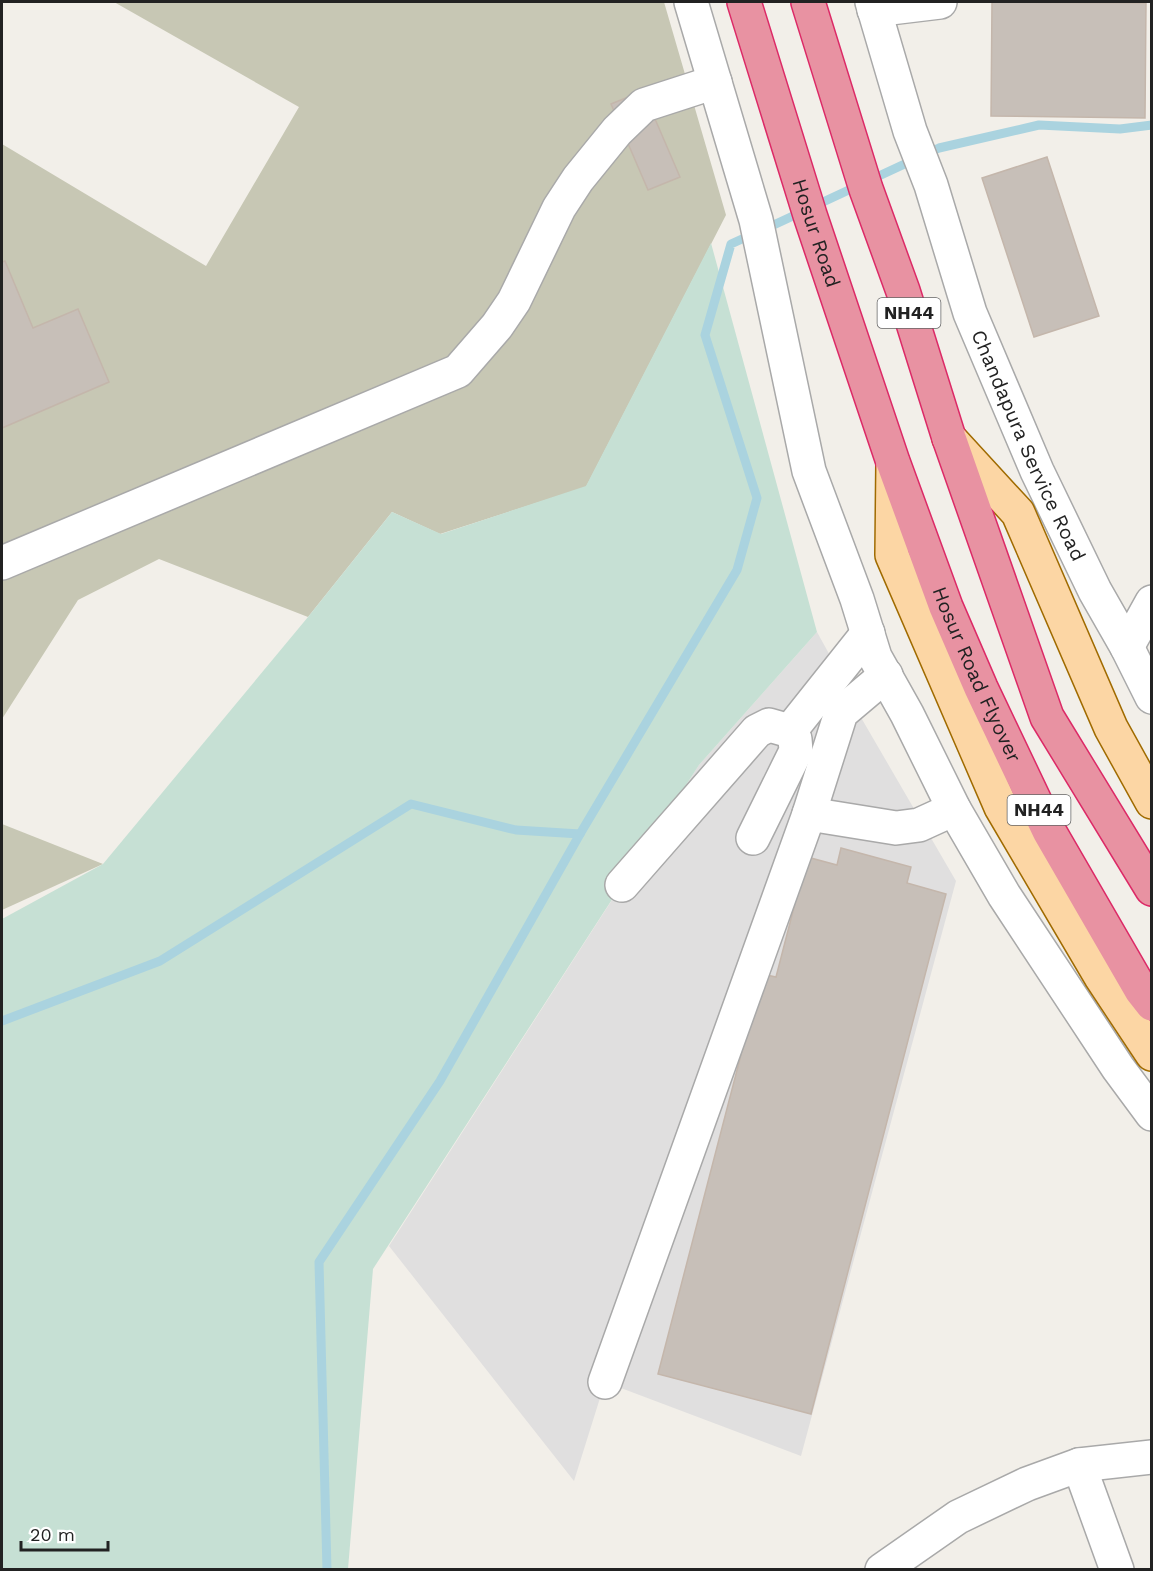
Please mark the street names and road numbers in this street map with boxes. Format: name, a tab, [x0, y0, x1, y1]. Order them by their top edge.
street label: Hosur Road	[787, 176, 845, 290]
road number: NH44	[878, 298, 940, 328]
street label: Chandapura Service Road	[966, 326, 1091, 565]
street label: Hosur Road Flyover	[928, 583, 1027, 766]
road number: NH44	[1008, 795, 1070, 825]

